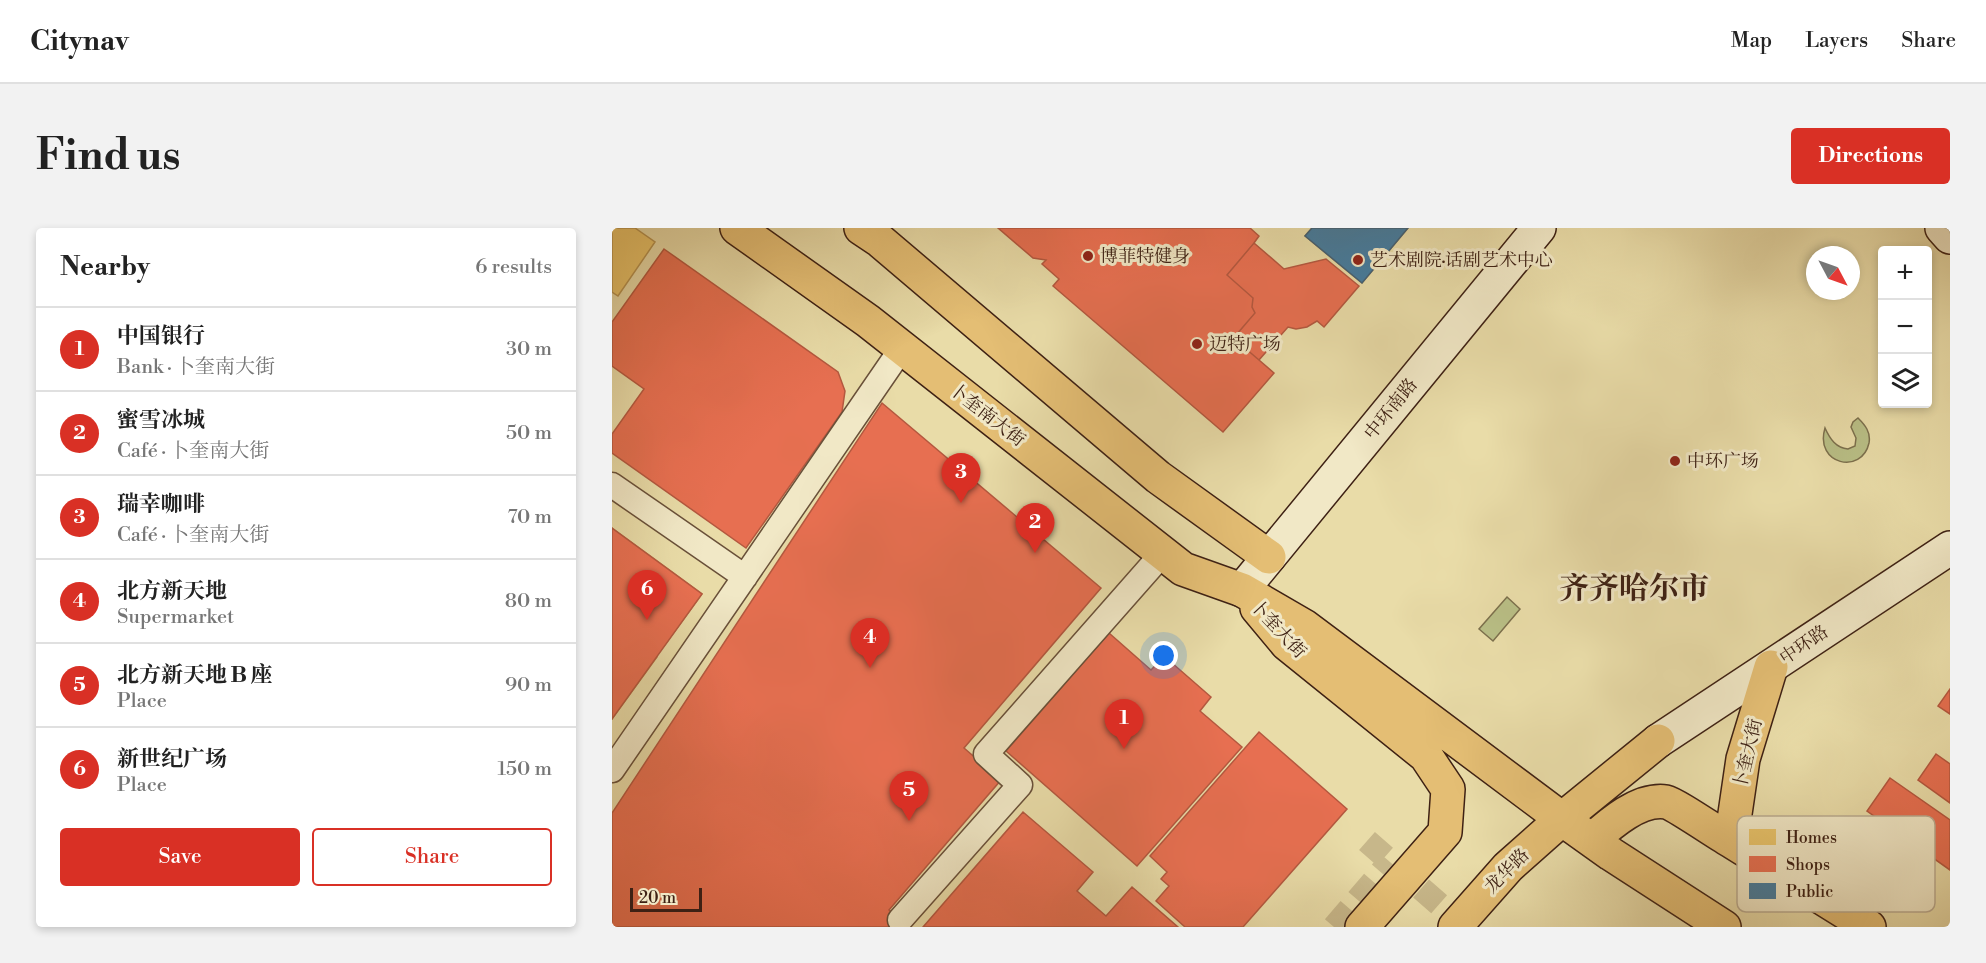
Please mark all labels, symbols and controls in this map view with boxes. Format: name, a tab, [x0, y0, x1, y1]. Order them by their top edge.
text: Citynav	[30, 24, 129, 59]
text: Map	[1731, 28, 1772, 54]
text: Layers	[1805, 28, 1868, 54]
text: Share	[1901, 28, 1956, 54]
button: Directions	[1791, 128, 1950, 184]
text: Find us	[36, 130, 180, 183]
place label: 博菲特健身	[1100, 245, 1190, 268]
north arrow	[1806, 246, 1860, 300]
map controls	[1878, 246, 1932, 408]
button: +	[1878, 246, 1932, 300]
marker: 博菲特健身	[1081, 249, 1095, 263]
place label: 艺术剧院·话剧艺术中心	[1370, 249, 1553, 272]
text: Nearby	[60, 251, 150, 283]
marker: 艺术剧院·话剧艺术中心	[1351, 253, 1365, 267]
text: 6 results	[475, 255, 552, 280]
button: −	[1878, 300, 1932, 354]
text: 中国银行	[117, 323, 205, 350]
place label: 迈特广场	[1209, 333, 1281, 356]
text: 1	[75, 337, 84, 362]
text: 30 m	[506, 337, 552, 362]
marker: 迈特广场	[1190, 337, 1204, 351]
button: layers	[1878, 354, 1932, 408]
text: Bank · 卜奎南大街	[117, 355, 275, 380]
street label: 中环南路	[1359, 374, 1423, 444]
street label: 卜奎南大街	[944, 378, 1030, 452]
text: 蜜雪冰城	[117, 407, 205, 434]
text: 2	[73, 421, 86, 446]
text: 50 m	[506, 421, 552, 446]
text: Café · 卜奎南大街	[117, 439, 269, 464]
place label: 中环广场	[1687, 450, 1759, 473]
pin: 3	[942, 454, 980, 503]
marker: 中环广场	[1668, 454, 1682, 468]
text: 瑞幸咖啡	[117, 491, 205, 518]
pin: 2	[1016, 504, 1054, 553]
text: 3	[73, 505, 86, 530]
text: 70 m	[508, 505, 552, 530]
text: Café · 卜奎南大街	[117, 523, 269, 548]
pin: 6	[627, 570, 666, 620]
district label: 齐齐哈尔市	[1559, 570, 1709, 608]
text: 北方新天地	[117, 578, 227, 605]
text: 4	[73, 589, 86, 614]
text: 80 m	[505, 589, 552, 614]
street label: 卜奎大街	[1245, 595, 1311, 663]
text: Supermarket	[117, 605, 234, 630]
pin: 4	[850, 618, 890, 668]
street label: 中环路	[1775, 620, 1833, 670]
your location	[1149, 641, 1178, 670]
text: 北方新天地 B 座	[117, 662, 273, 689]
text: 5	[73, 673, 86, 698]
text: 90 m	[505, 673, 552, 698]
text: Place	[117, 689, 167, 714]
pin: 1	[1104, 700, 1144, 749]
street label: 卜奎大街	[1729, 716, 1767, 792]
text: 新世纪广场	[117, 746, 227, 773]
text: 6	[73, 757, 86, 782]
text: 150 m	[497, 757, 552, 782]
pin: 5	[890, 772, 928, 821]
text: Place	[117, 773, 167, 798]
legend	[1737, 816, 1935, 912]
button: Save	[60, 828, 300, 886]
button: Share	[312, 828, 552, 886]
text: Homes	[1786, 828, 1837, 848]
street label: 龙华路	[1480, 844, 1534, 898]
text: Shops	[1786, 855, 1830, 875]
text: Public	[1786, 882, 1833, 902]
scale bar	[630, 885, 702, 912]
text: 20 m	[639, 888, 676, 908]

